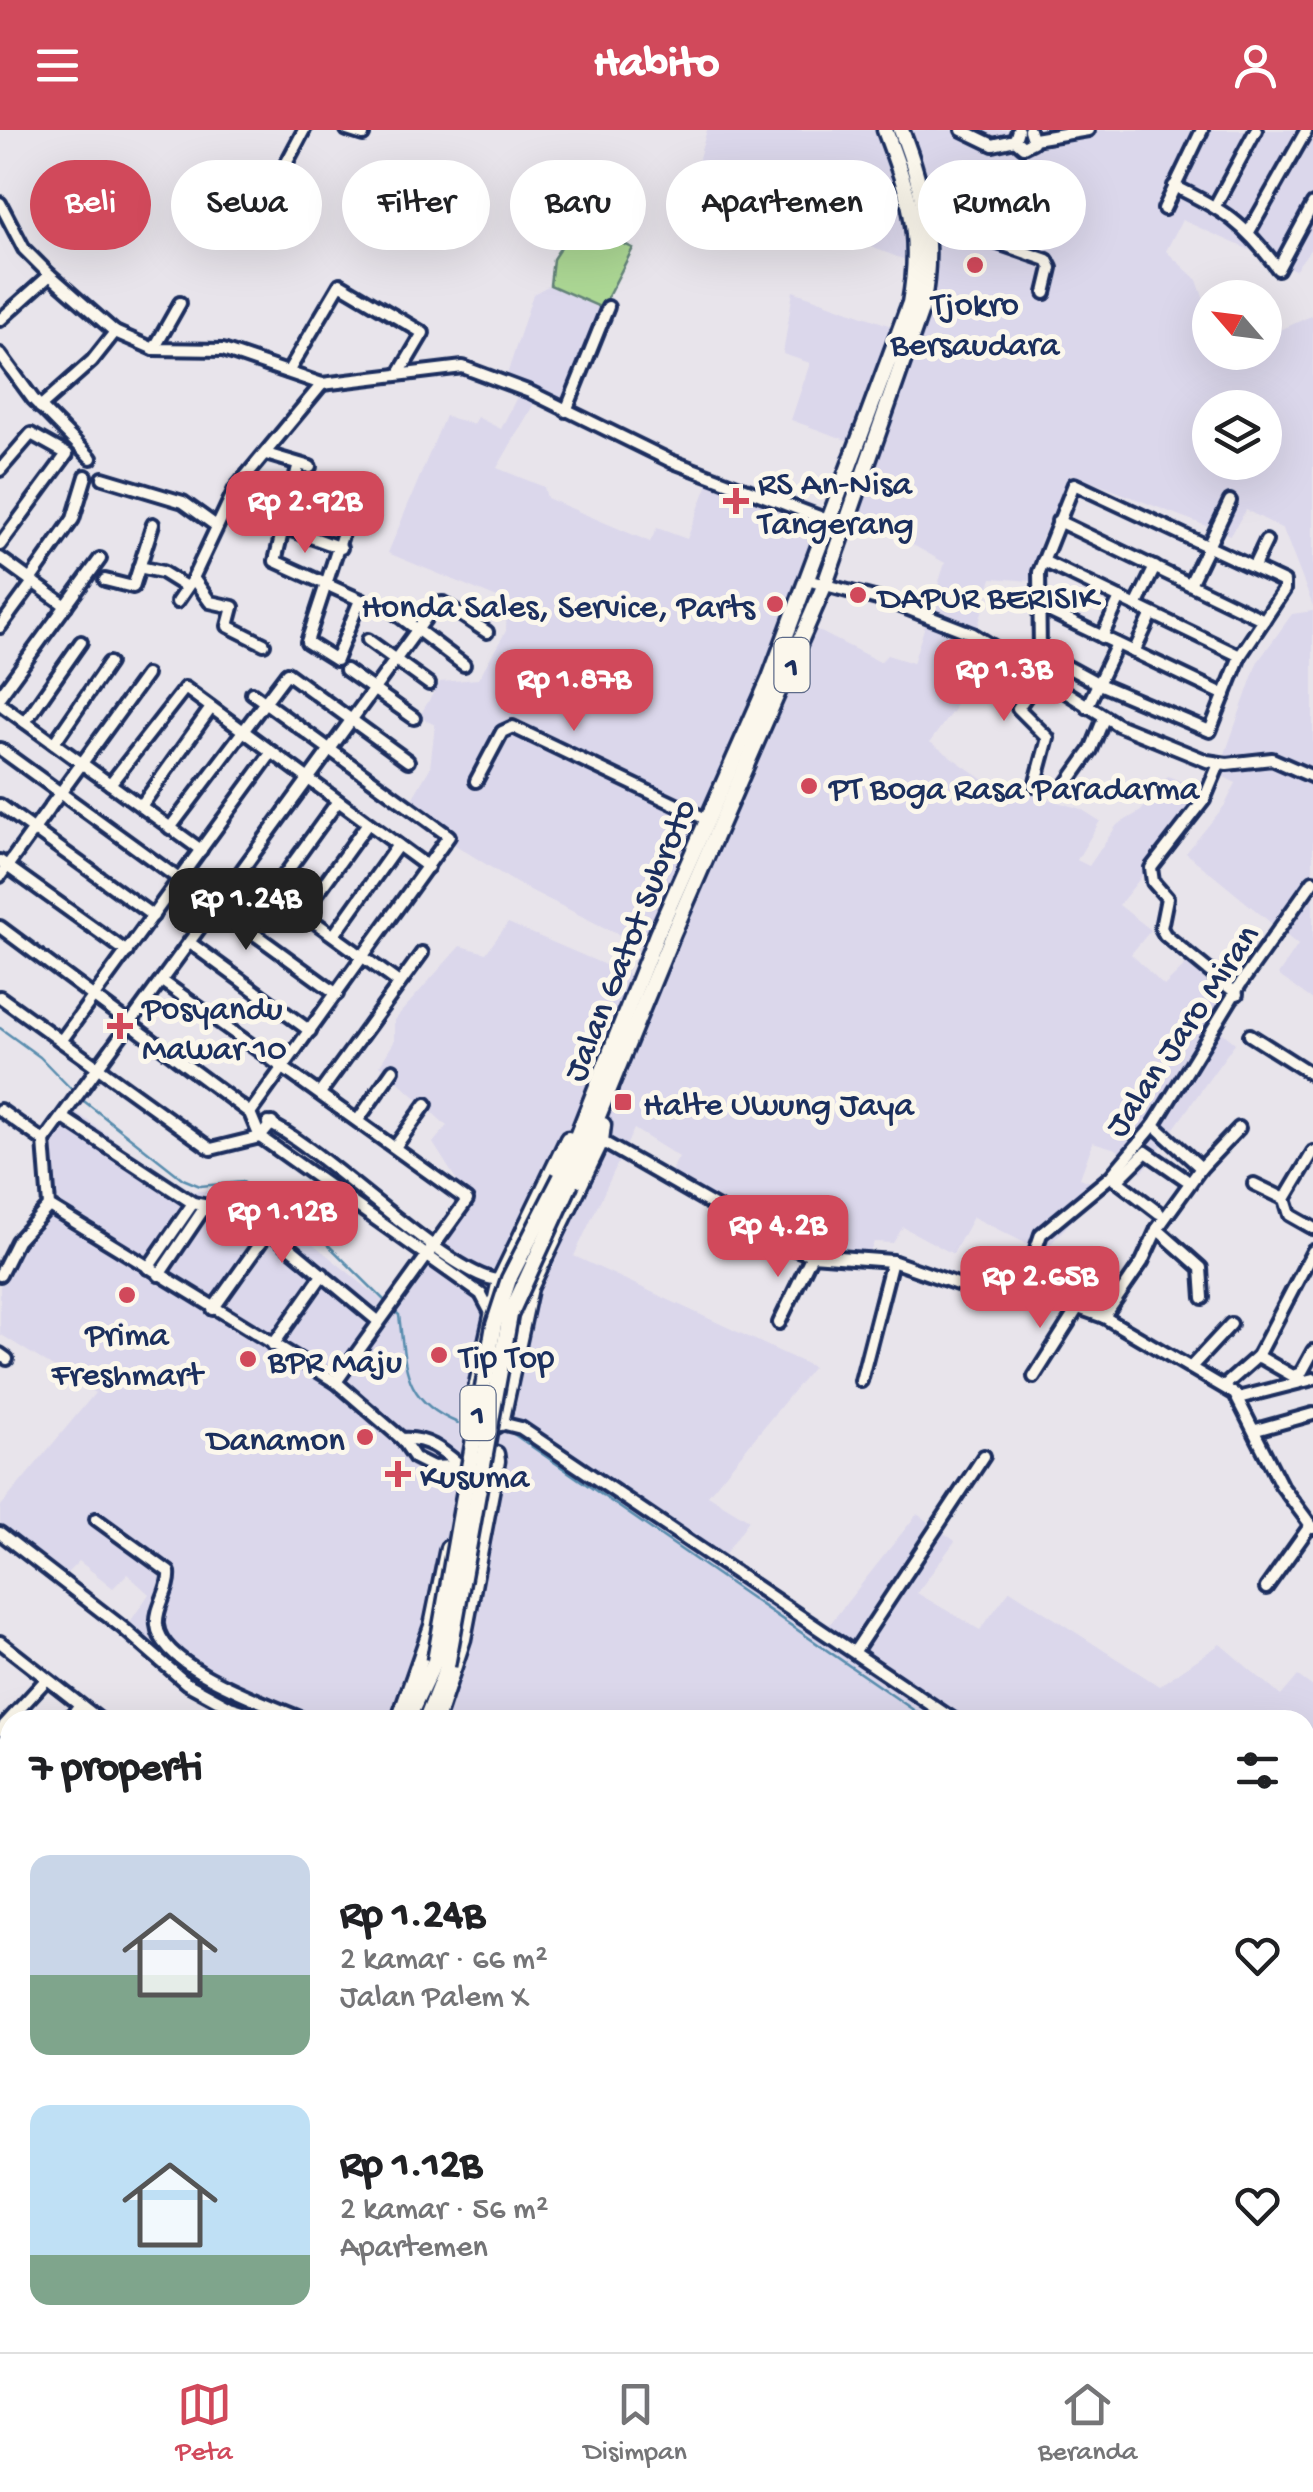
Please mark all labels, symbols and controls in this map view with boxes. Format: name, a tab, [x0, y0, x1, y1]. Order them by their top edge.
icon: menu	[30, 38, 85, 93]
icon: person	[1228, 38, 1283, 93]
text: Habito	[594, 39, 719, 92]
chip: Beli	[30, 160, 151, 250]
chip: Sewa	[171, 160, 322, 250]
chip: Filter	[342, 160, 490, 250]
chip: Baru	[510, 160, 646, 250]
chip: Apartemen	[666, 160, 898, 250]
chip: Rumah	[918, 160, 1086, 250]
marker: Tjokro Bersaudara	[964, 254, 986, 276]
north arrow	[1192, 280, 1282, 370]
map controls	[1192, 280, 1282, 480]
place label: Tjokro Bersaudara	[890, 287, 1061, 368]
button: layers	[1192, 390, 1282, 480]
place label: RS An-Nisa Tangerang	[756, 466, 914, 547]
pin: Rp 2.92B	[202, 471, 408, 556]
text: Rp 2.92B	[248, 484, 362, 522]
marker: RS An-Nisa Tangerang	[723, 488, 749, 514]
place label: DAPUR BERISIK	[876, 580, 1102, 621]
marker: DAPUR BERISIK	[847, 584, 869, 606]
place label: Honda Sales, Service, Parts	[361, 589, 756, 630]
marker: Honda Sales, Service, Parts	[764, 593, 786, 615]
road number: 1	[774, 638, 810, 692]
pin: Rp 1.3B	[912, 639, 1096, 724]
pin: Rp 1.87B	[471, 649, 677, 734]
text: Rp 1.3B	[956, 652, 1052, 690]
text: Rp 1.87B	[517, 662, 631, 700]
place label: PT Boga Rasa Paradarma	[828, 771, 1201, 812]
marker: PT Boga Rasa Paradarma	[798, 775, 820, 797]
street label: Jalan Gatot Subroto	[557, 794, 707, 1088]
pin: Rp 1.24B	[143, 868, 349, 953]
text: Rp 1.24B	[191, 881, 301, 919]
street label: Jalan Jaro Miran	[1098, 918, 1271, 1146]
place label: Posyandu Mawar 10	[141, 991, 287, 1072]
marker: Posyandu Mawar 10	[107, 1013, 133, 1039]
place label: Halte Uwung Jaya	[643, 1087, 916, 1128]
marker: Halte Uwung Jaya	[612, 1091, 634, 1113]
pin: Rp 1.12B	[179, 1181, 385, 1266]
text: Rp 1.12B	[228, 1194, 336, 1232]
pin: Rp 4.2B	[686, 1195, 870, 1280]
text: Rp 4.2B	[729, 1208, 827, 1246]
pin: Rp 2.65B	[937, 1246, 1143, 1331]
text: Rp 2.65B	[982, 1259, 1098, 1297]
marker: Prima Freshmart	[116, 1284, 138, 1306]
place label: Prima Freshmart	[50, 1317, 205, 1398]
place label: Tip Top	[457, 1340, 554, 1381]
place label: BPR Maju	[267, 1344, 402, 1385]
marker: Tip Top	[428, 1344, 450, 1366]
marker: BPR Maju	[237, 1348, 259, 1370]
road number: 1	[460, 1386, 496, 1440]
place label: Danamon	[205, 1422, 345, 1463]
marker: Danamon	[354, 1426, 376, 1448]
place label: Kusuma	[420, 1459, 531, 1500]
marker: Kusuma	[385, 1461, 411, 1487]
icon: filters	[1230, 1743, 1285, 1798]
text: 7 properti	[30, 1746, 203, 1795]
text: Rp 1.24B	[340, 1893, 485, 1942]
icon: home	[110, 1895, 230, 2015]
icon: heart	[1230, 1928, 1285, 1983]
text: 2 kamar · 66 m²	[340, 1942, 548, 1980]
text: Jalan Palem X	[340, 1980, 529, 2018]
text: Rp 1.12B	[340, 2143, 482, 2192]
icon: home	[110, 2145, 230, 2265]
icon: heart	[1230, 2178, 1285, 2233]
text: 2 kamar · 56 m²	[340, 2192, 548, 2230]
text: Apartemen	[340, 2230, 488, 2268]
tab: Peta	[176, 2377, 232, 2470]
tab: Disimpan	[584, 2377, 687, 2470]
tab: Beranda	[1038, 2377, 1137, 2470]

